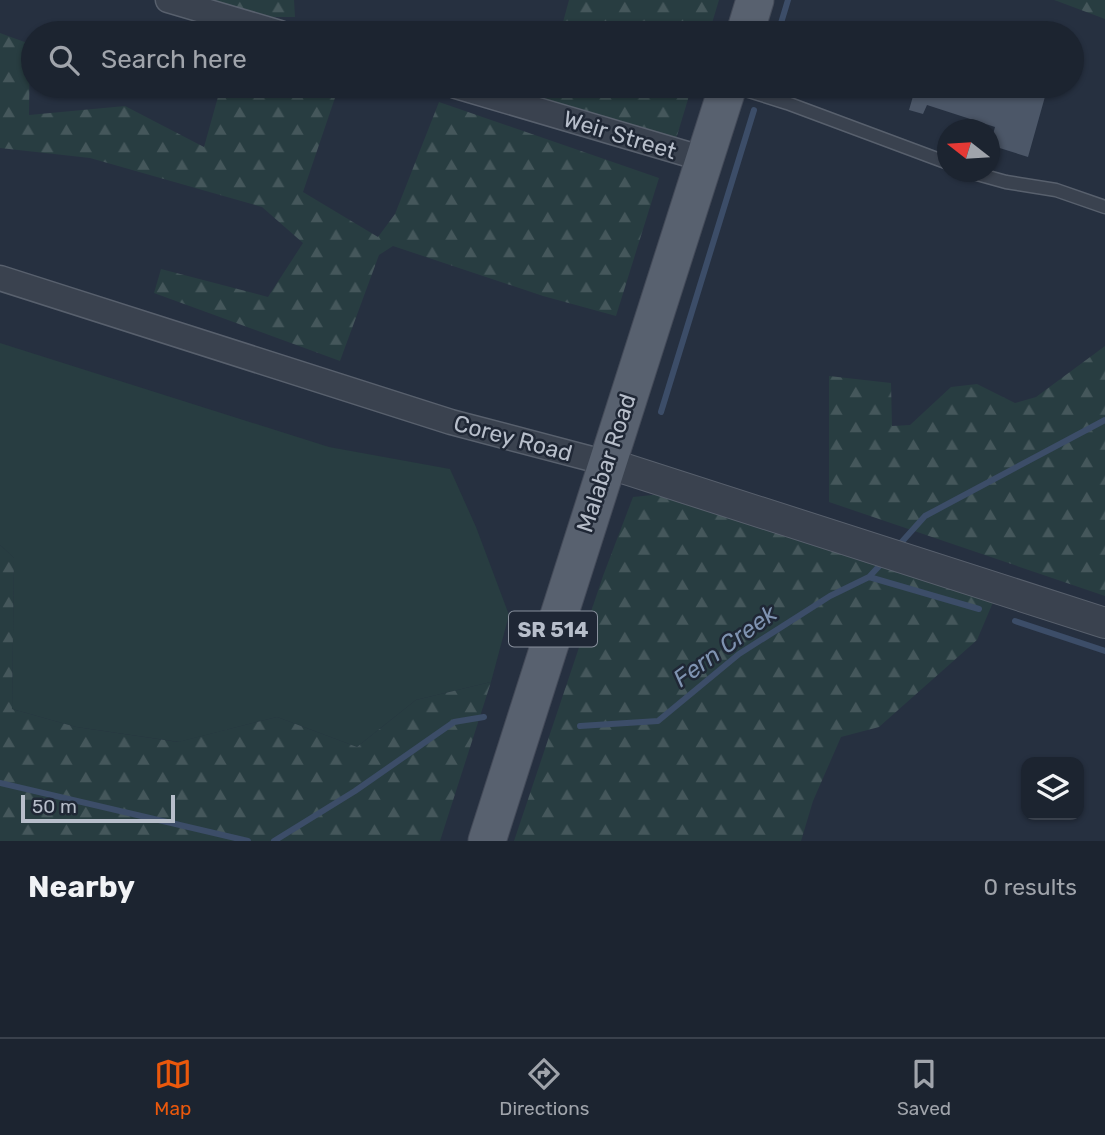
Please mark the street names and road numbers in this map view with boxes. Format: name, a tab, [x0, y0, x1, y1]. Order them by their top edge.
street label: Weir Street	[560, 105, 680, 165]
street label: Malabar Road	[570, 390, 642, 536]
street label: Corey Road	[451, 409, 575, 467]
road number: SR 514	[509, 612, 597, 646]

